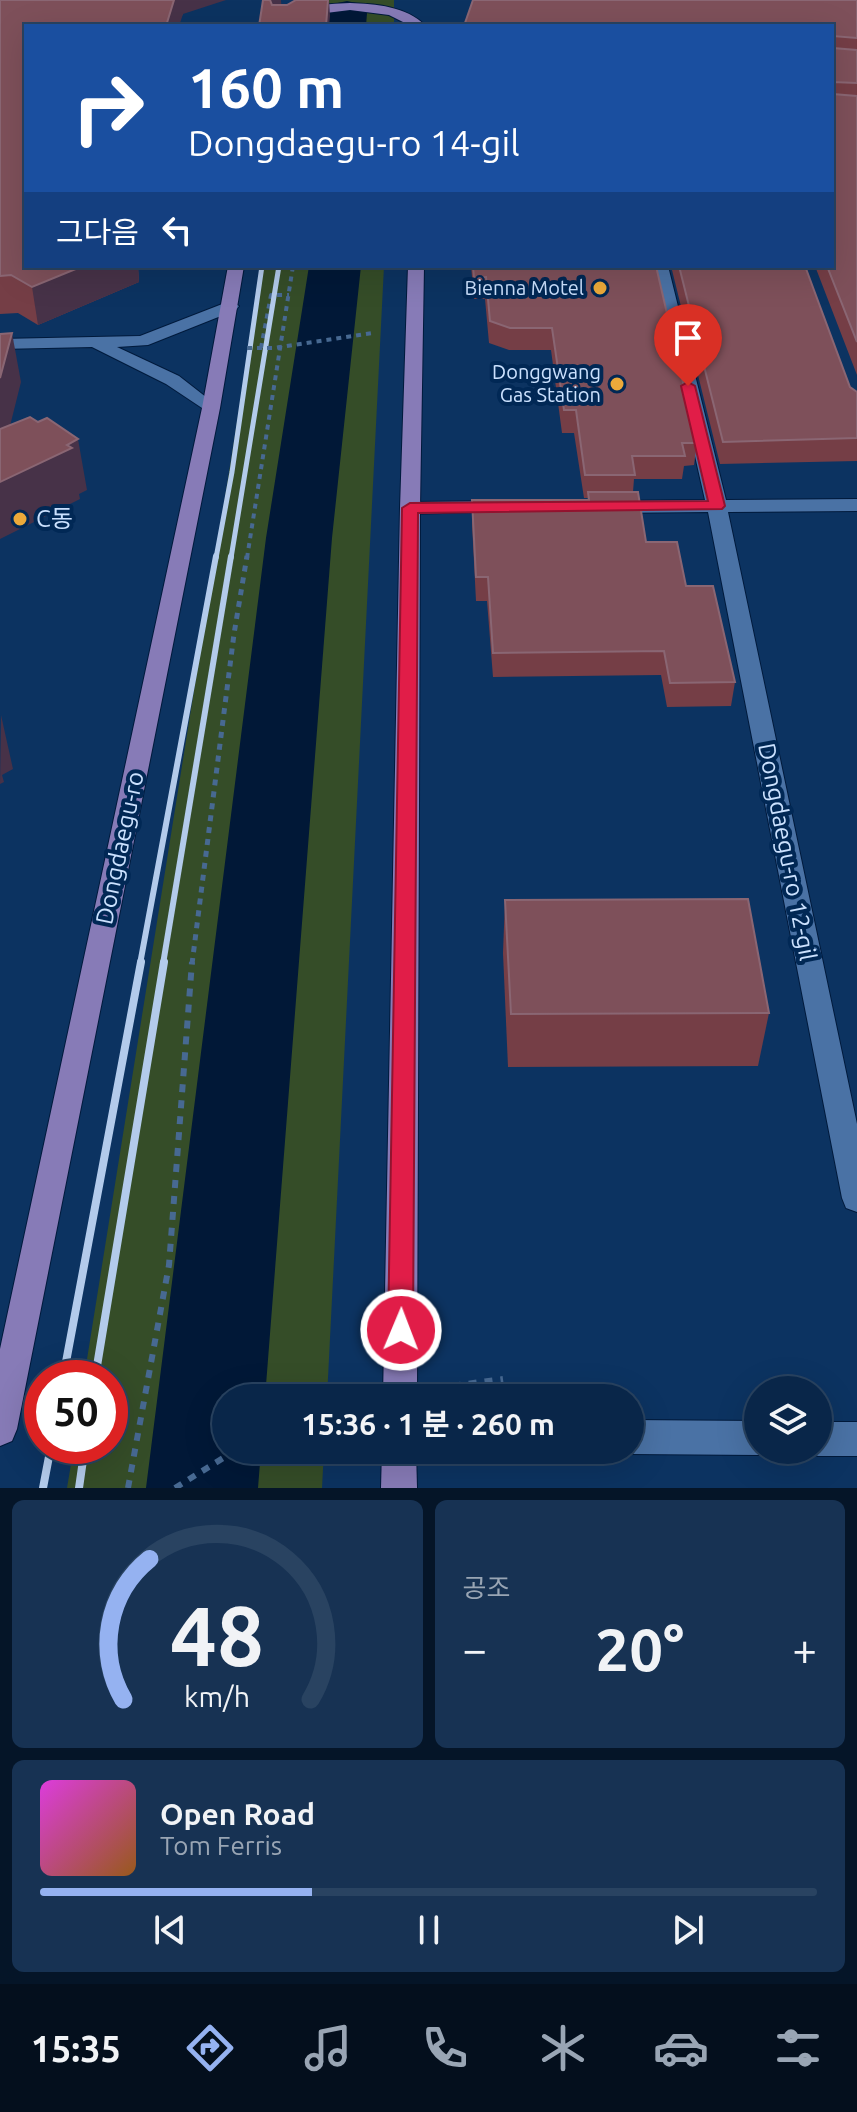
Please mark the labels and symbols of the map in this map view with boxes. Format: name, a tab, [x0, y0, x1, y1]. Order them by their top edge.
place label: Bienna Motel	[465, 276, 584, 299]
marker: Bienna Motel	[591, 279, 609, 297]
pin	[654, 304, 722, 386]
place label: Donggwang Gas Station	[492, 360, 601, 406]
marker: Donggwang Gas Station	[608, 375, 626, 393]
place label: C동	[36, 505, 73, 532]
marker: C동	[11, 510, 29, 528]
street label: Dongdaegu-ro 12-gil	[753, 741, 822, 963]
street label: Dongdaegu-ro	[90, 769, 149, 927]
position arrow	[359, 1288, 443, 1372]
speed limit sign: 50	[24, 1360, 128, 1464]

